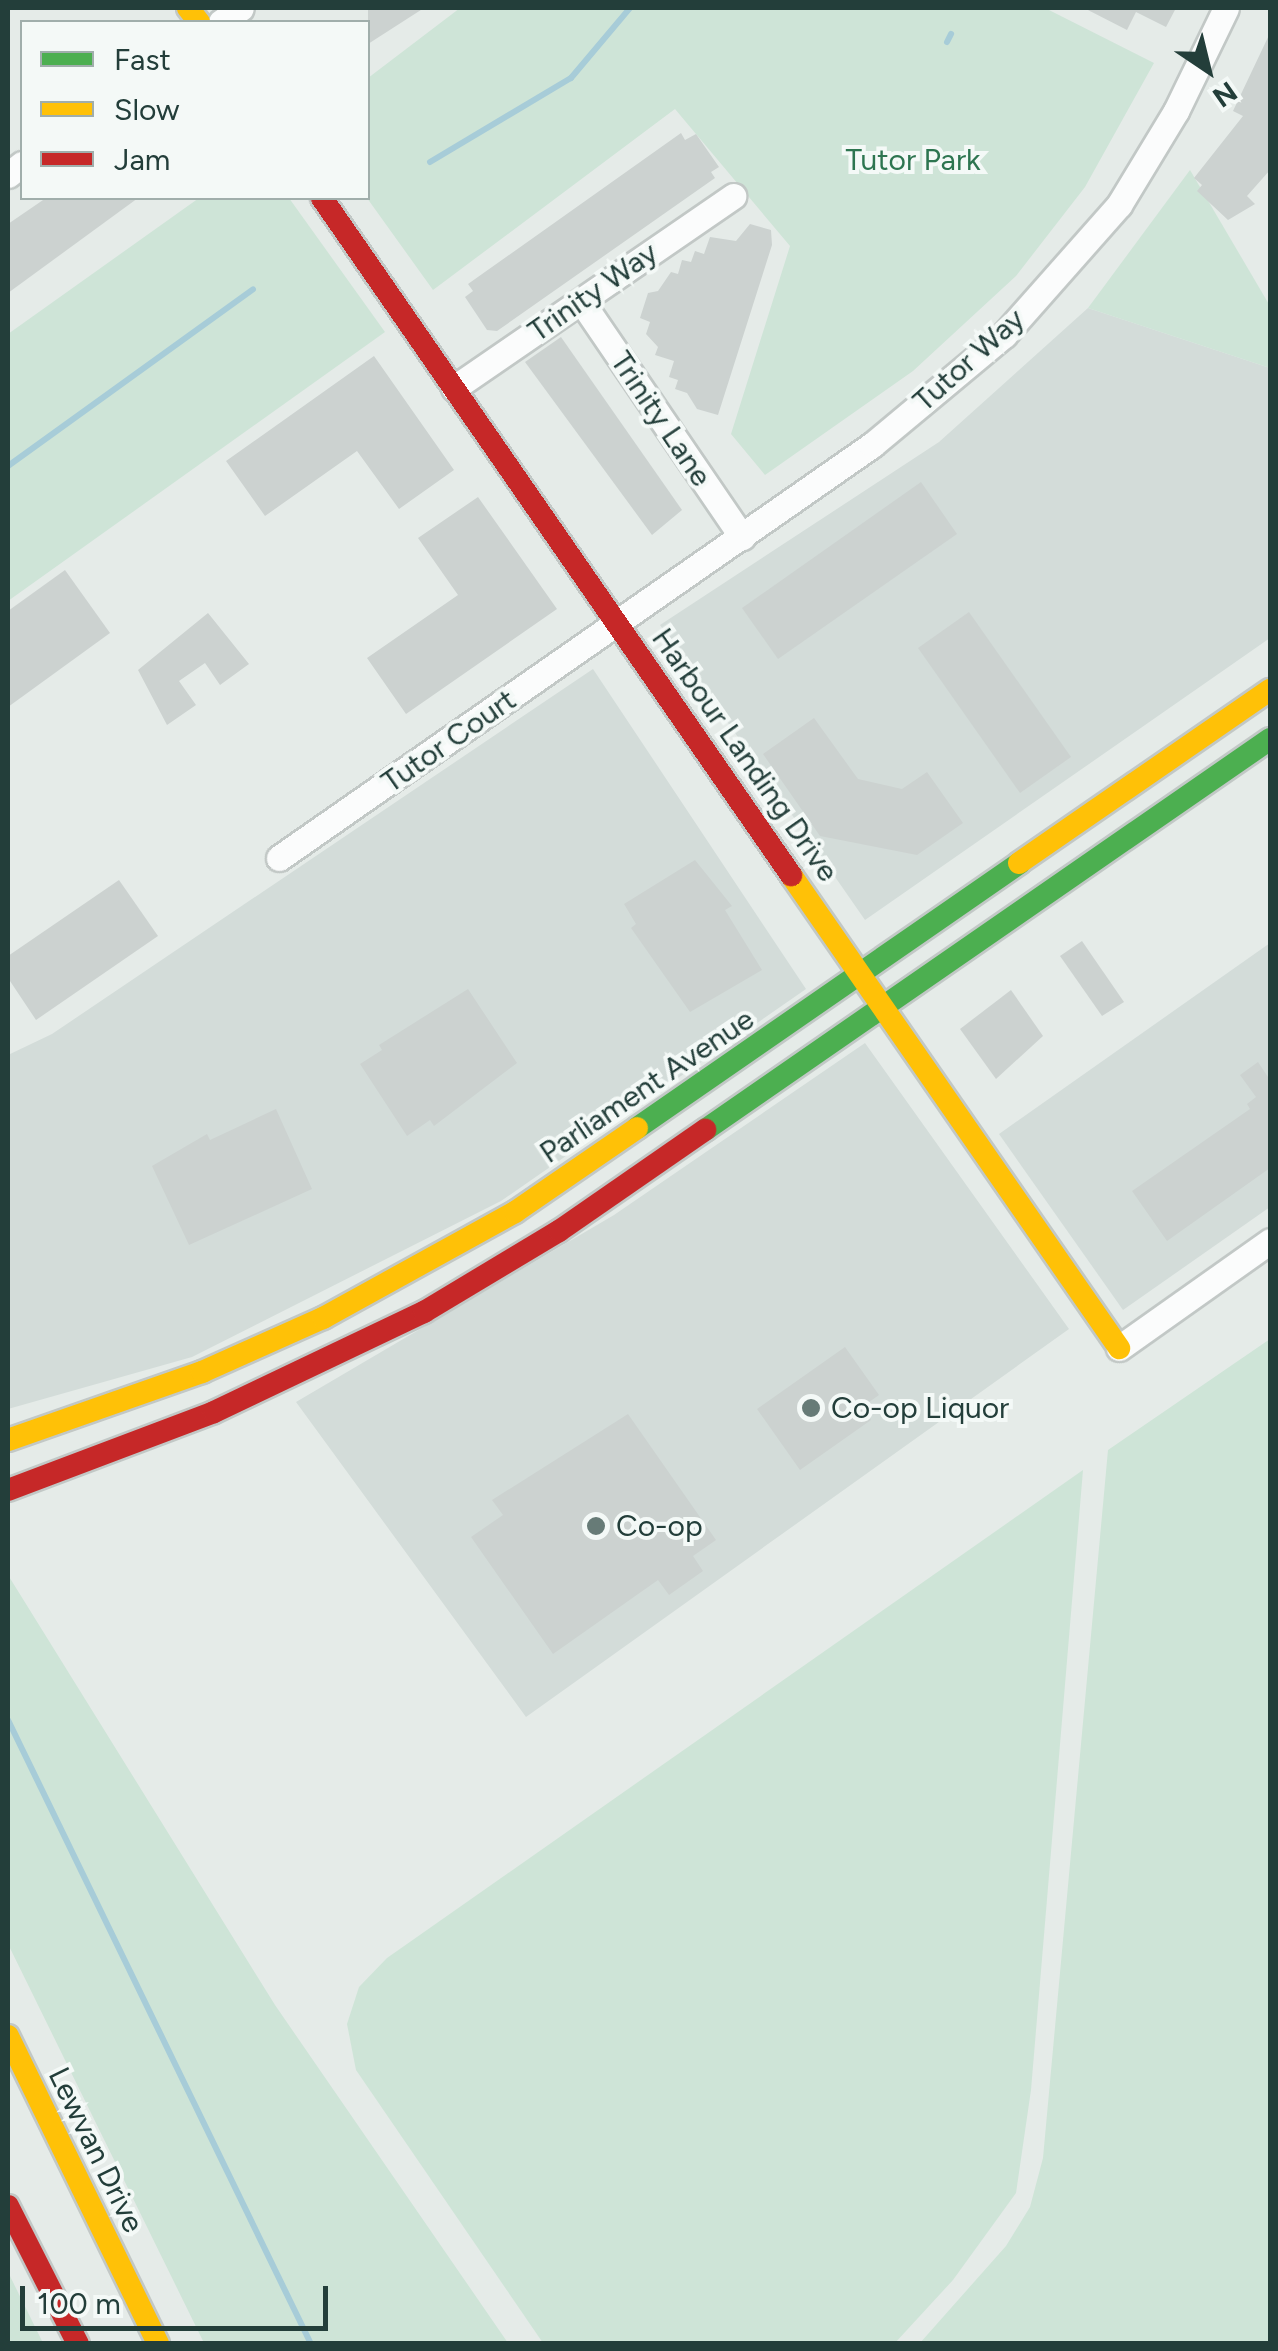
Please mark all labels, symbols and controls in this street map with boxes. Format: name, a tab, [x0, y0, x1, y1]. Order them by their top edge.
legend	[20, 20, 370, 200]
north arrow	[1158, 20, 1258, 120]
text: Fast	[114, 41, 171, 78]
text: N	[1207, 74, 1244, 115]
text: Slow	[114, 91, 180, 128]
text: Jam	[114, 141, 170, 178]
park label: Tutor Park	[845, 142, 981, 178]
street label: Trinity Way	[522, 235, 664, 349]
street label: Tutor Way	[906, 301, 1032, 419]
street label: Trinity Lane	[603, 345, 719, 493]
street label: Harbour Landing Drive	[644, 622, 846, 888]
street label: Tutor Court	[375, 682, 523, 800]
street label: Parliament Avenue	[533, 1001, 761, 1171]
place label: Co-op Liquor	[831, 1390, 1009, 1426]
marker: Co-op Liquor	[800, 1397, 822, 1419]
place label: Co-op	[616, 1508, 703, 1544]
marker: Co-op	[585, 1515, 607, 1537]
street label: Lewvan Drive	[41, 2062, 151, 2238]
scale bar	[25, 2266, 332, 2328]
text: 100 m	[37, 2285, 121, 2322]

